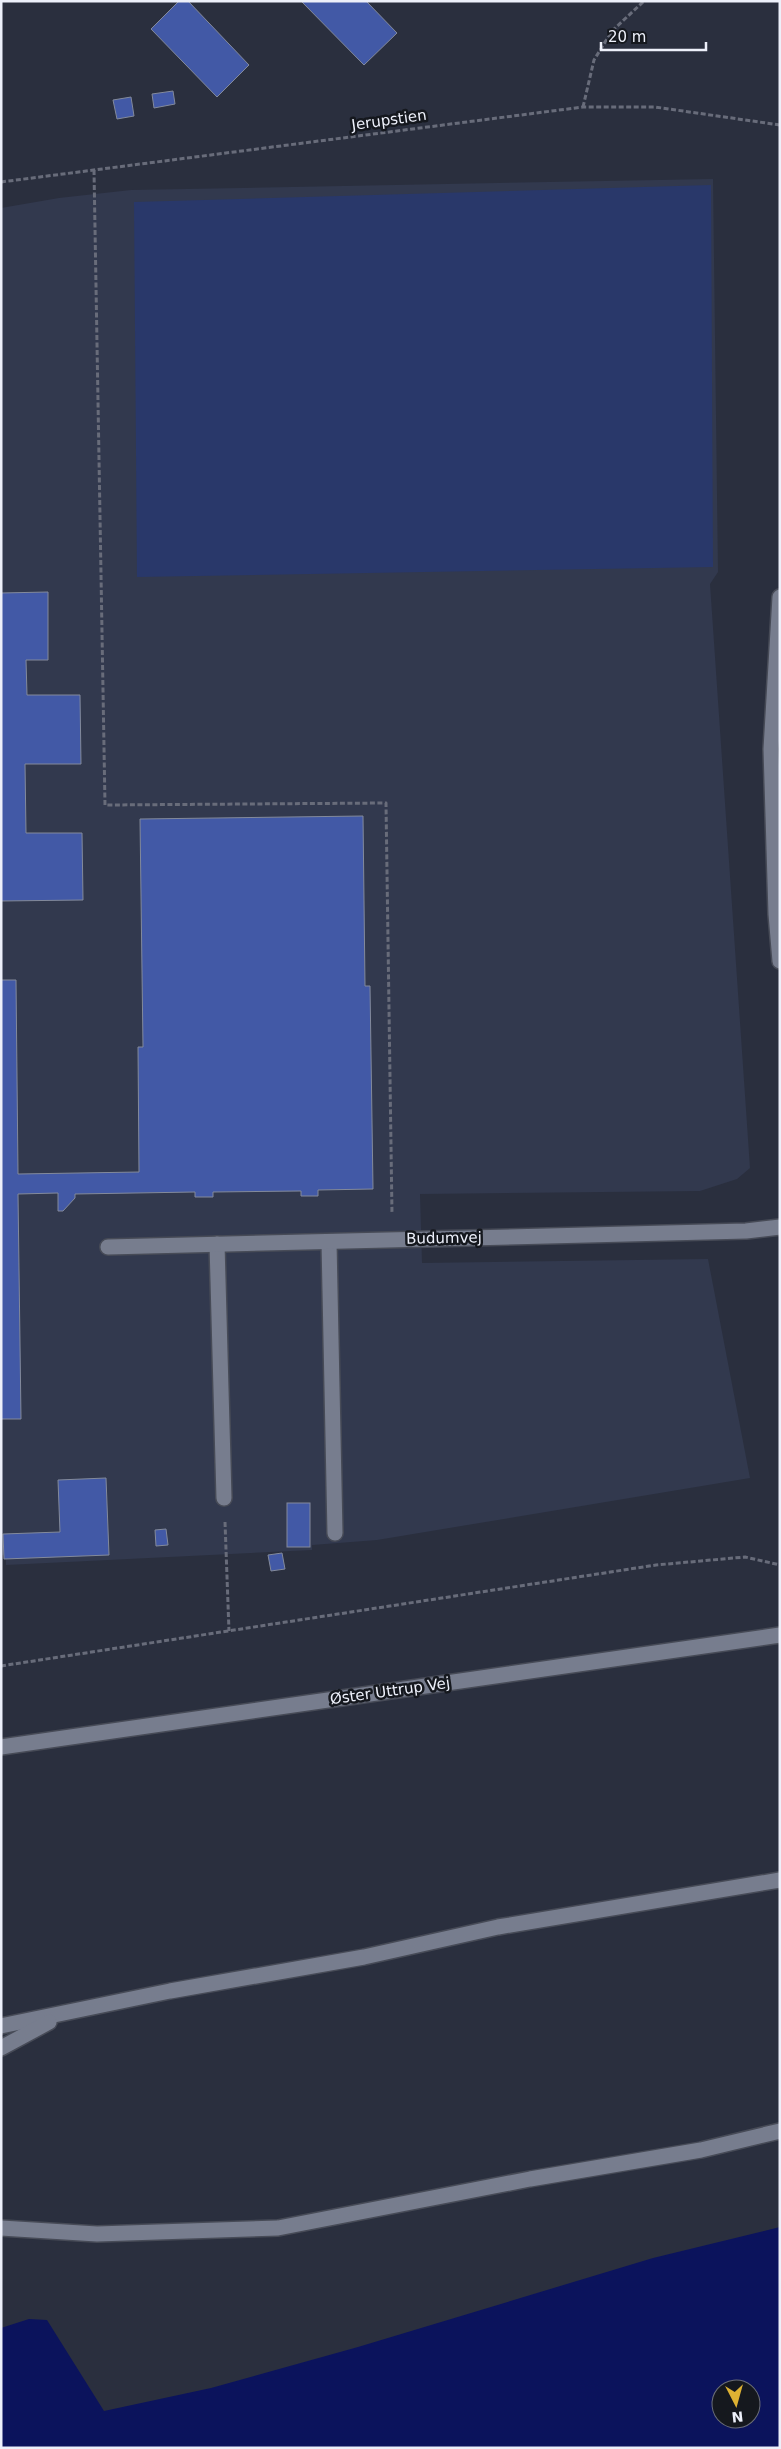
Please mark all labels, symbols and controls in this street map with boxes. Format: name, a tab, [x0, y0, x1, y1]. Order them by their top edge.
scale bar	[601, 20, 706, 52]
text: 20 m	[608, 28, 646, 46]
street label: Jerupstien	[349, 106, 428, 134]
street label: Budumvej	[406, 1228, 482, 1248]
street label: Øster Uttrup Vej	[329, 1674, 451, 1708]
north arrow	[711, 2379, 761, 2429]
text: N	[731, 2408, 744, 2425]

